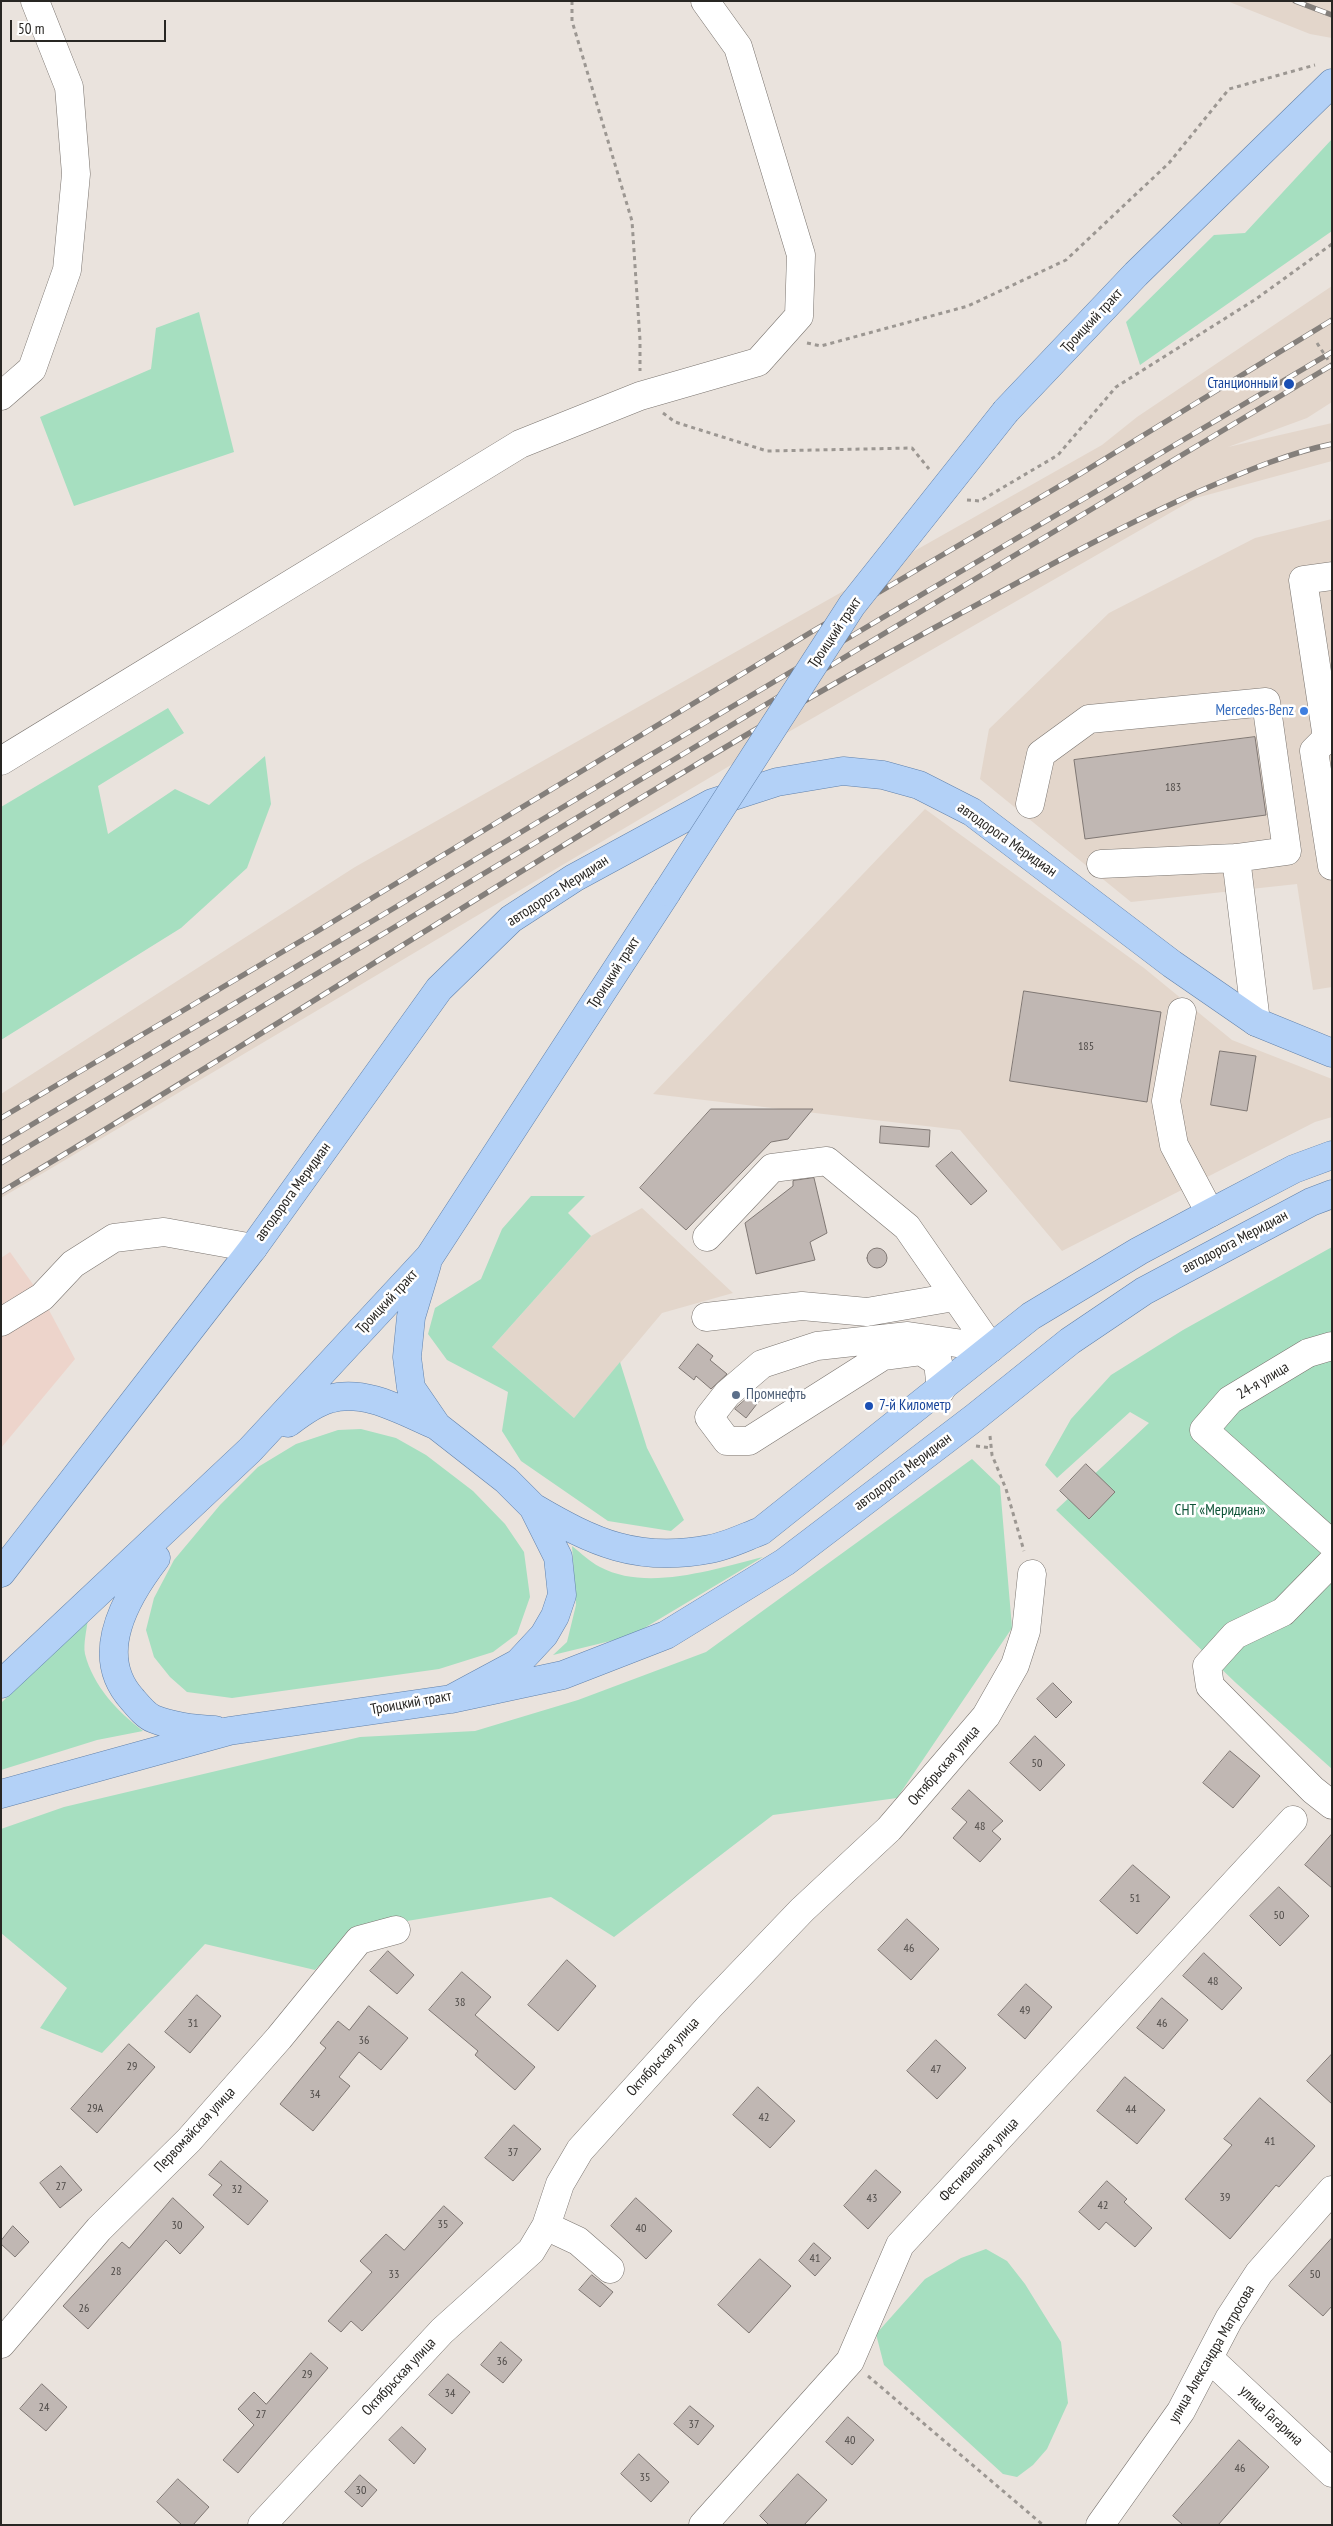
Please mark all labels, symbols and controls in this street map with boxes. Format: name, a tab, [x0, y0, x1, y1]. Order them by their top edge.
scale bar	[12, 10, 169, 42]
text: 50 m	[18, 19, 44, 38]
street label: Троицкий тракт	[1058, 285, 1126, 357]
place label: Станционный	[1207, 375, 1278, 393]
marker: Станционный	[1282, 377, 1296, 391]
street label: Троицкий тракт	[805, 594, 865, 672]
place label: Mercedes-Benz	[1215, 702, 1294, 720]
marker: Mercedes-Benz	[1298, 705, 1310, 717]
house number: 183	[1165, 781, 1181, 795]
street label: автодорога Меридиан	[954, 799, 1060, 881]
street label: автодорога Меридиан	[504, 851, 612, 931]
street label: Троицкий тракт	[584, 934, 644, 1012]
house number: 185	[1078, 1040, 1094, 1054]
street label: автодорога Меридиан	[251, 1139, 335, 1245]
street label: автодорога Меридиан	[1179, 1207, 1291, 1277]
street label: Троицкий тракт	[353, 1266, 421, 1338]
street label: 24-я улица	[1234, 1358, 1292, 1404]
place label: Промнефть	[746, 1386, 806, 1404]
marker: Промнефть	[730, 1389, 742, 1401]
place label: 7-й Километр	[879, 1397, 951, 1415]
marker: 7-й Километр	[863, 1400, 875, 1412]
street label: автодорога Меридиан	[851, 1429, 955, 1515]
park label: СНТ «Меридиан»	[1175, 1502, 1265, 1520]
street label: Троицкий тракт	[369, 1687, 453, 1719]
street label: Октябрьская улица	[904, 1722, 984, 1810]
house number: 50	[1032, 1757, 1042, 1771]
house number: 48	[975, 1820, 985, 1834]
house number: 51	[1130, 1892, 1140, 1906]
house number: 50	[1274, 1909, 1284, 1923]
house number: 46	[904, 1942, 914, 1956]
house number: 48	[1208, 1975, 1218, 1989]
house number: 38	[455, 1996, 465, 2010]
house number: 49	[1020, 2004, 1030, 2018]
street label: Октябрьская улица	[623, 2014, 703, 2100]
house number: 31	[188, 2017, 198, 2031]
house number: 46	[1157, 2017, 1167, 2031]
house number: 36	[359, 2034, 369, 2048]
house number: 29	[127, 2060, 137, 2074]
house number: 47	[931, 2063, 941, 2077]
street label: Первомайская улица	[151, 2083, 239, 2177]
house number: 34	[310, 2088, 320, 2102]
house number: 29А	[87, 2102, 103, 2116]
house number: 44	[1126, 2103, 1136, 2117]
house number: 42	[759, 2111, 769, 2125]
street label: Фестивальная улица	[936, 2114, 1022, 2206]
house number: 41	[1265, 2135, 1275, 2149]
house number: 37	[508, 2146, 518, 2160]
house number: 27	[56, 2180, 66, 2194]
house number: 32	[232, 2183, 242, 2197]
house number: 39	[1220, 2191, 1230, 2205]
house number: 43	[867, 2192, 877, 2206]
house number: 42	[1098, 2199, 1108, 2213]
house number: 35	[438, 2218, 448, 2232]
house number: 30	[172, 2219, 182, 2233]
house number: 40	[636, 2222, 646, 2236]
house number: 41	[810, 2252, 820, 2266]
house number: 28	[111, 2265, 121, 2279]
house number: 33	[389, 2268, 399, 2282]
house number: 50	[1310, 2268, 1320, 2282]
street label: улица Александра Матросова	[1165, 2282, 1259, 2426]
house number: 26	[79, 2302, 89, 2316]
street label: Октябрьская улица	[358, 2334, 440, 2420]
house number: 36	[497, 2355, 507, 2369]
house number: 29	[302, 2368, 312, 2382]
street label: улица Гагарина	[1236, 2382, 1306, 2450]
house number: 34	[445, 2387, 455, 2401]
house number: 24	[39, 2401, 49, 2415]
house number: 27	[256, 2408, 266, 2422]
house number: 37	[689, 2418, 699, 2432]
house number: 40	[845, 2434, 855, 2448]
house number: 46	[1235, 2462, 1245, 2476]
house number: 35	[640, 2471, 650, 2485]
house number: 30	[356, 2484, 366, 2498]

